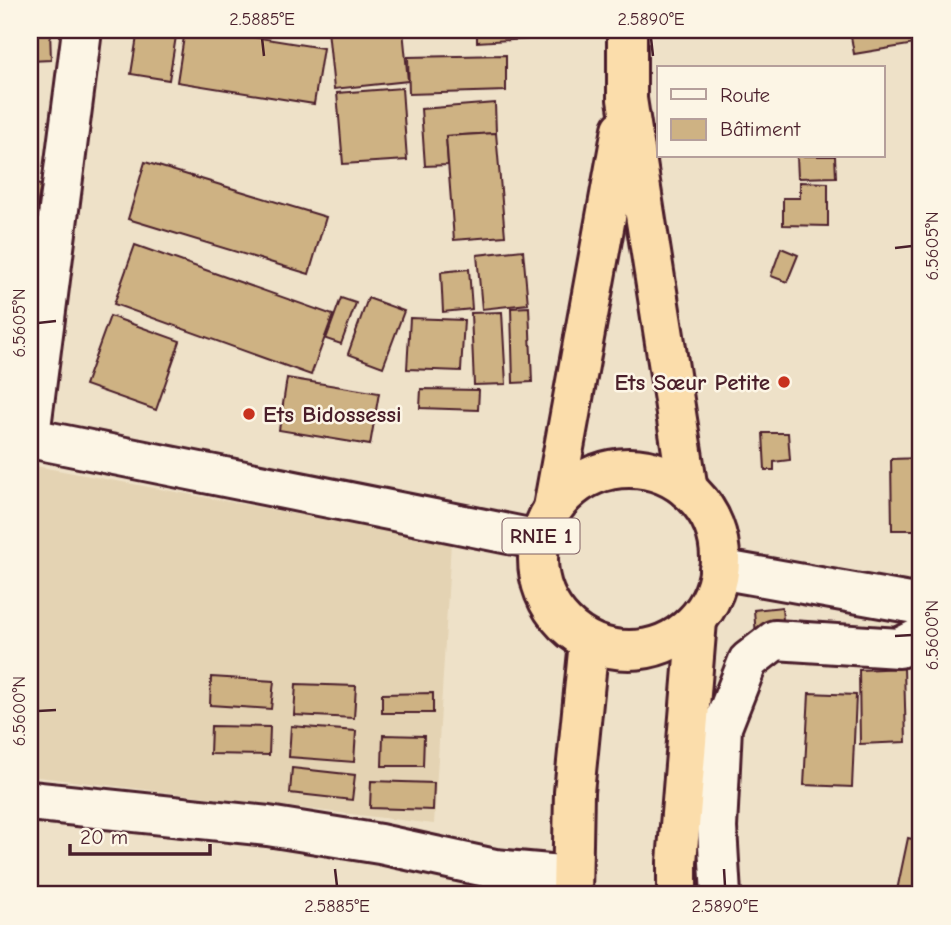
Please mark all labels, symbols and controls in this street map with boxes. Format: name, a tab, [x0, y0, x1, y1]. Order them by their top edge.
text: 2.5885°E	[229, 9, 295, 30]
text: 2.5890°E	[617, 9, 685, 30]
legend	[657, 66, 884, 158]
text: Route	[720, 83, 770, 107]
text: Bâtiment	[720, 117, 801, 141]
text: 6.5605°N	[922, 211, 943, 281]
text: 6.5605°N	[9, 288, 30, 358]
place label: Ets Sœur Petite	[614, 369, 770, 396]
marker: Ets Sœur Petite	[776, 374, 792, 390]
place label: Ets Bidossessi	[263, 401, 402, 428]
marker: Ets Bidossessi	[241, 406, 257, 422]
road number: RNIE 1	[503, 518, 580, 554]
text: 6.5600°N	[922, 600, 943, 670]
text: 6.5600°N	[9, 676, 30, 746]
scale bar	[70, 813, 210, 857]
text: 20 m	[80, 825, 128, 849]
text: 2.5885°E	[304, 896, 370, 917]
text: 2.5890°E	[691, 896, 759, 917]

